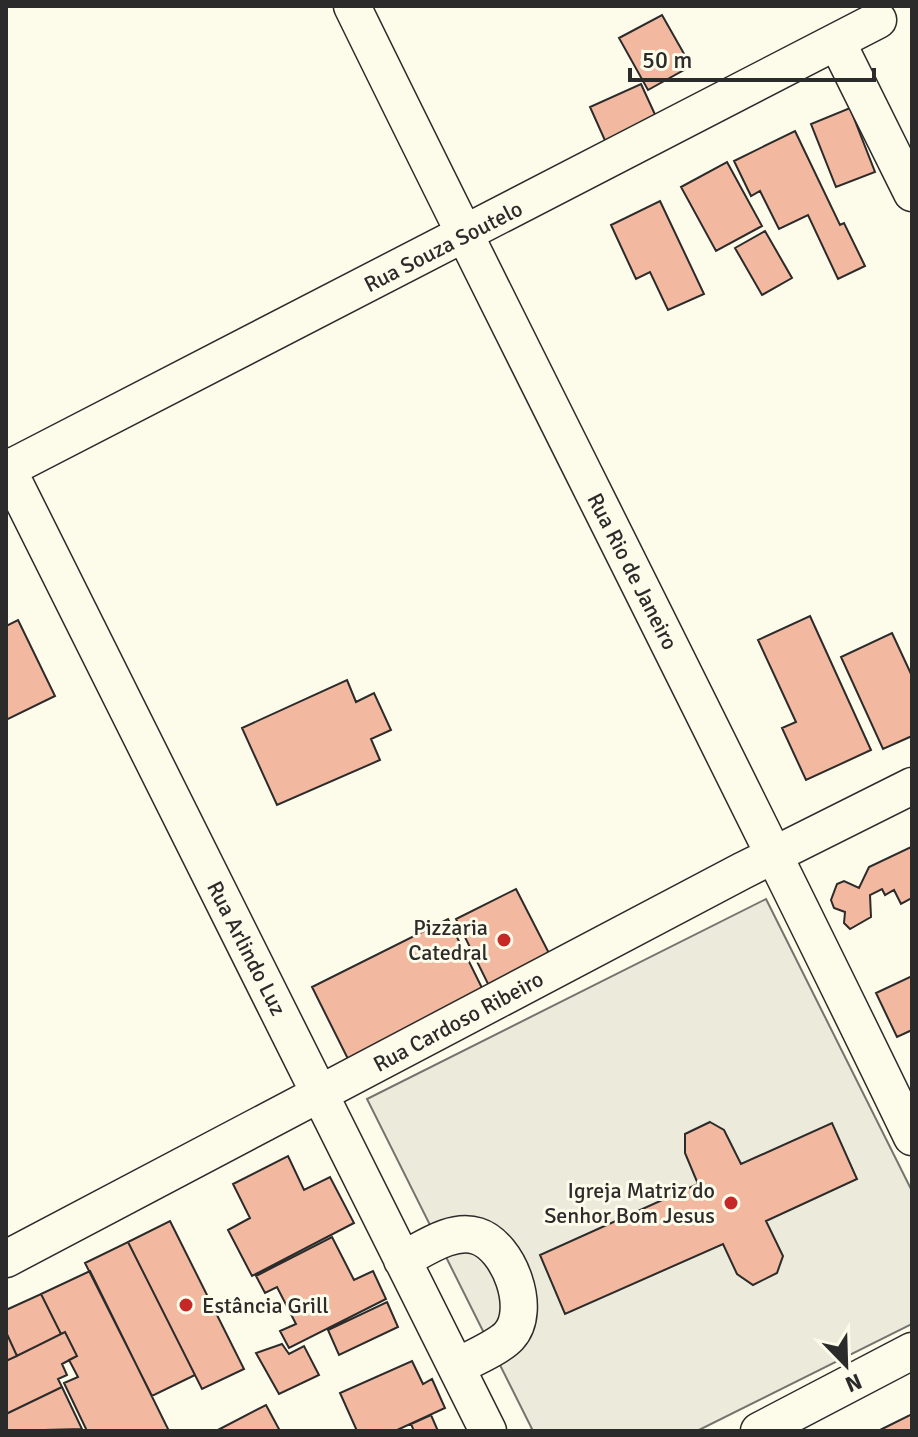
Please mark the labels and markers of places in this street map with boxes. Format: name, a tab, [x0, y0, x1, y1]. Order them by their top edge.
place label: Pizzaria Catedral	[408, 914, 488, 966]
marker: Pizzaria Catedral	[495, 931, 513, 949]
place label: Igreja Matriz do Senhor Bom Jesus	[544, 1177, 715, 1229]
marker: Igreja Matriz do Senhor Bom Jesus	[722, 1194, 740, 1212]
place label: Estância Grill	[202, 1292, 329, 1319]
marker: Estância Grill	[177, 1296, 195, 1314]

